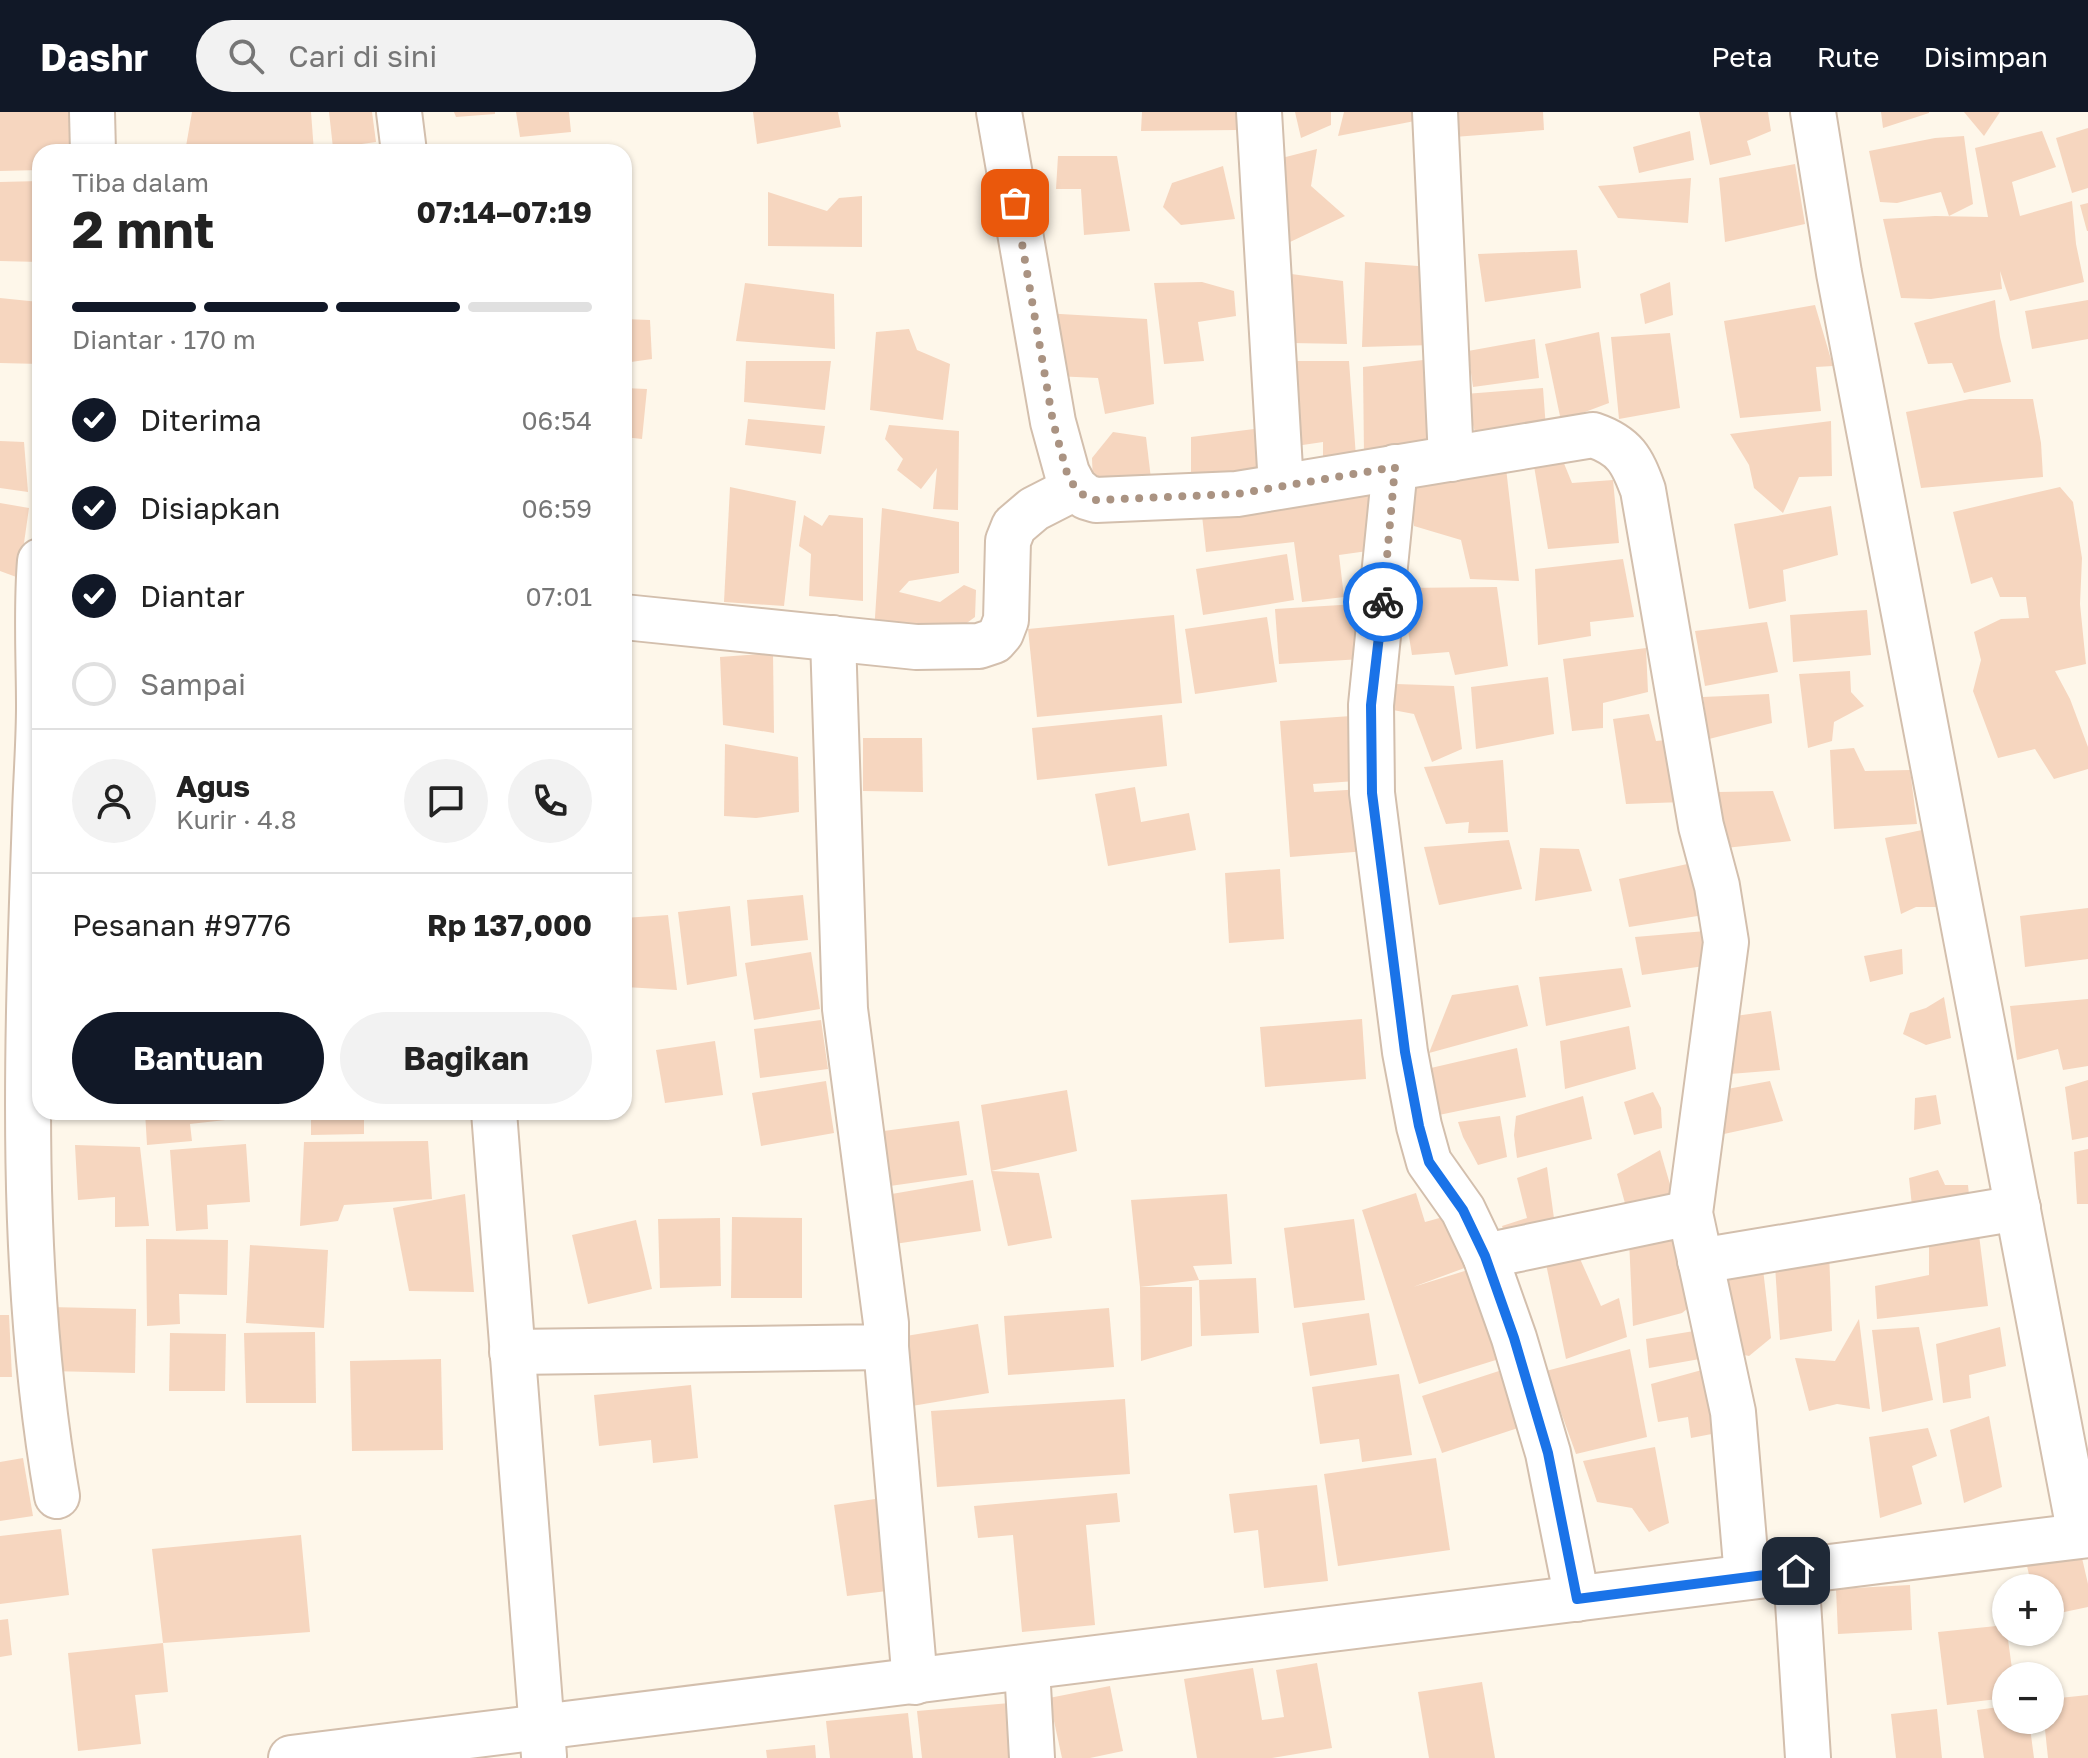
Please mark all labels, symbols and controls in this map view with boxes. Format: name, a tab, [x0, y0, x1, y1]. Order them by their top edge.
search box	[196, 20, 756, 92]
text: Dashr	[40, 34, 148, 79]
icon: search	[224, 34, 268, 78]
text: Cari di sini	[288, 38, 437, 74]
text: Peta	[1711, 40, 1773, 73]
text: Rute	[1817, 40, 1880, 73]
text: Disimpan	[1924, 40, 2048, 73]
text: Tiba dalam	[72, 167, 209, 198]
pin	[981, 169, 1049, 237]
icon: bag	[993, 181, 1037, 225]
text: 07:14–07:19	[417, 194, 592, 230]
text: 2 mnt	[72, 197, 214, 259]
text: Diantar · 170 m	[72, 324, 256, 355]
icon: check	[72, 398, 116, 442]
text: Diterima	[140, 402, 262, 438]
text: 06:54	[521, 405, 592, 436]
icon: check	[72, 486, 116, 530]
text: Disiapkan	[140, 490, 280, 526]
text: 06:59	[522, 493, 592, 524]
courier	[1343, 562, 1423, 642]
icon: check	[72, 574, 116, 618]
text: Diantar	[140, 578, 245, 614]
icon: bike	[1361, 580, 1405, 624]
text: 07:01	[526, 581, 592, 612]
text: Sampai	[140, 666, 246, 702]
button: person	[72, 759, 156, 843]
button: chat	[404, 759, 488, 843]
button: phone	[508, 759, 592, 843]
text: Agus	[176, 768, 250, 804]
text: Kurir · 4.8	[176, 804, 297, 835]
text: Pesanan #9776	[72, 907, 291, 943]
text: Rp 137,000	[427, 907, 592, 943]
button: Bantuan	[72, 1012, 324, 1104]
button: Bagikan	[340, 1012, 592, 1104]
pin	[1762, 1537, 1830, 1605]
icon: home	[1774, 1549, 1818, 1593]
map controls	[1992, 1574, 2064, 1734]
button: +	[1992, 1574, 2064, 1646]
button: −	[1992, 1662, 2064, 1734]

